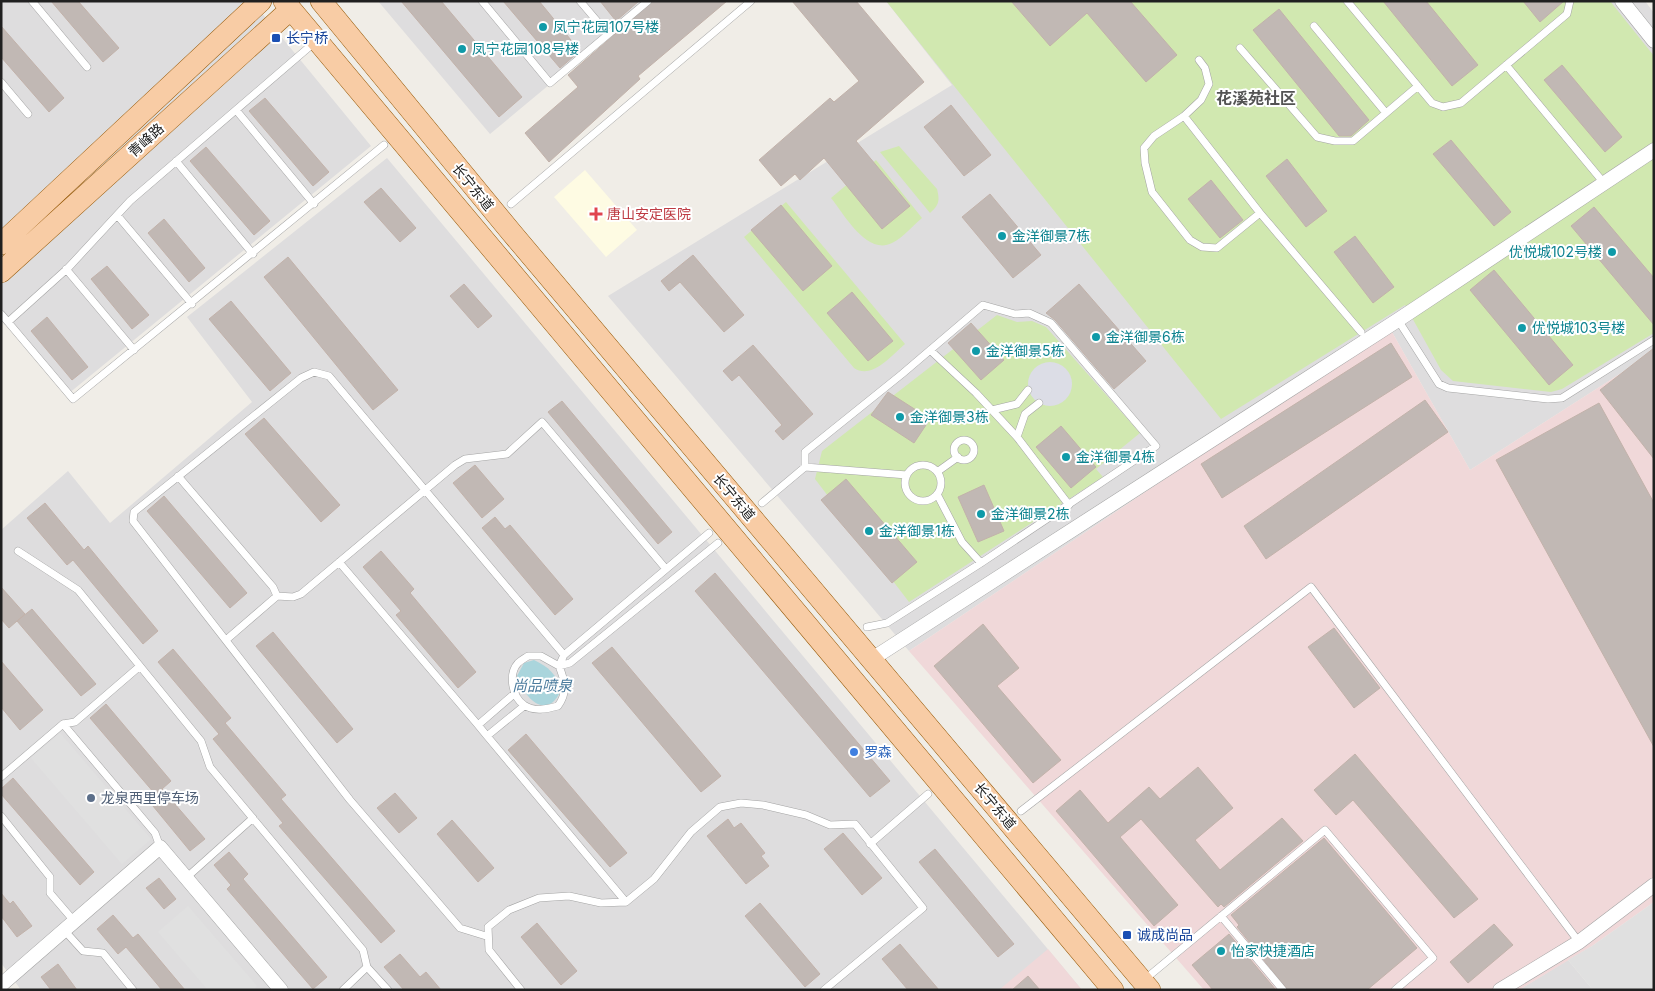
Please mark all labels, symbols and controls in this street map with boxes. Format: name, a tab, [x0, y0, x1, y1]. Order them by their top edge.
place label: 凤宁花园107号楼	[553, 18, 659, 35]
marker: 凤宁花园107号楼	[537, 21, 549, 33]
place label: 长宁桥	[286, 29, 328, 46]
marker: 长宁桥	[270, 32, 282, 44]
place label: 凤宁花园108号楼	[472, 40, 579, 57]
marker: 凤宁花园108号楼	[456, 43, 468, 55]
district label: 花溪苑社区	[1216, 88, 1296, 108]
street label: 青峰路	[124, 119, 167, 160]
street label: 长宁东道	[449, 160, 498, 214]
place label: 唐山安定医院	[607, 205, 691, 222]
marker: 唐山安定医院	[589, 207, 603, 221]
place label: 金洋御景7栋	[1012, 227, 1090, 244]
marker: 金洋御景7栋	[996, 230, 1008, 242]
place label: 优悦城102号楼	[1509, 243, 1602, 260]
marker: 优悦城102号楼	[1606, 246, 1618, 258]
place label: 优悦城103号楼	[1532, 319, 1625, 336]
marker: 优悦城103号楼	[1516, 322, 1528, 334]
place label: 金洋御景6栋	[1106, 328, 1185, 345]
marker: 金洋御景6栋	[1090, 331, 1102, 343]
place label: 金洋御景5栋	[986, 342, 1065, 359]
marker: 金洋御景5栋	[970, 345, 982, 357]
place label: 金洋御景3栋	[910, 408, 989, 425]
marker: 金洋御景3栋	[894, 411, 906, 423]
place label: 金洋御景4栋	[1076, 448, 1155, 465]
marker: 金洋御景4栋	[1060, 451, 1072, 463]
street label: 长宁东道	[710, 470, 759, 524]
place label: 金洋御景2栋	[991, 505, 1070, 522]
marker: 金洋御景2栋	[975, 508, 987, 520]
place label: 金洋御景1栋	[879, 522, 955, 539]
marker: 金洋御景1栋	[863, 525, 875, 537]
water label: 尚品喷泉	[512, 676, 573, 695]
place label: 罗森	[864, 743, 892, 760]
marker: 罗森	[848, 746, 860, 758]
street label: 长宁东道	[971, 779, 1020, 833]
place label: 龙泉西里停车场	[101, 789, 199, 806]
marker: 龙泉西里停车场	[85, 792, 97, 804]
place label: 诚成尚品	[1137, 926, 1193, 943]
marker: 诚成尚品	[1121, 929, 1133, 941]
place label: 怡家快捷酒店	[1231, 942, 1315, 959]
marker: 怡家快捷酒店	[1215, 945, 1227, 957]

